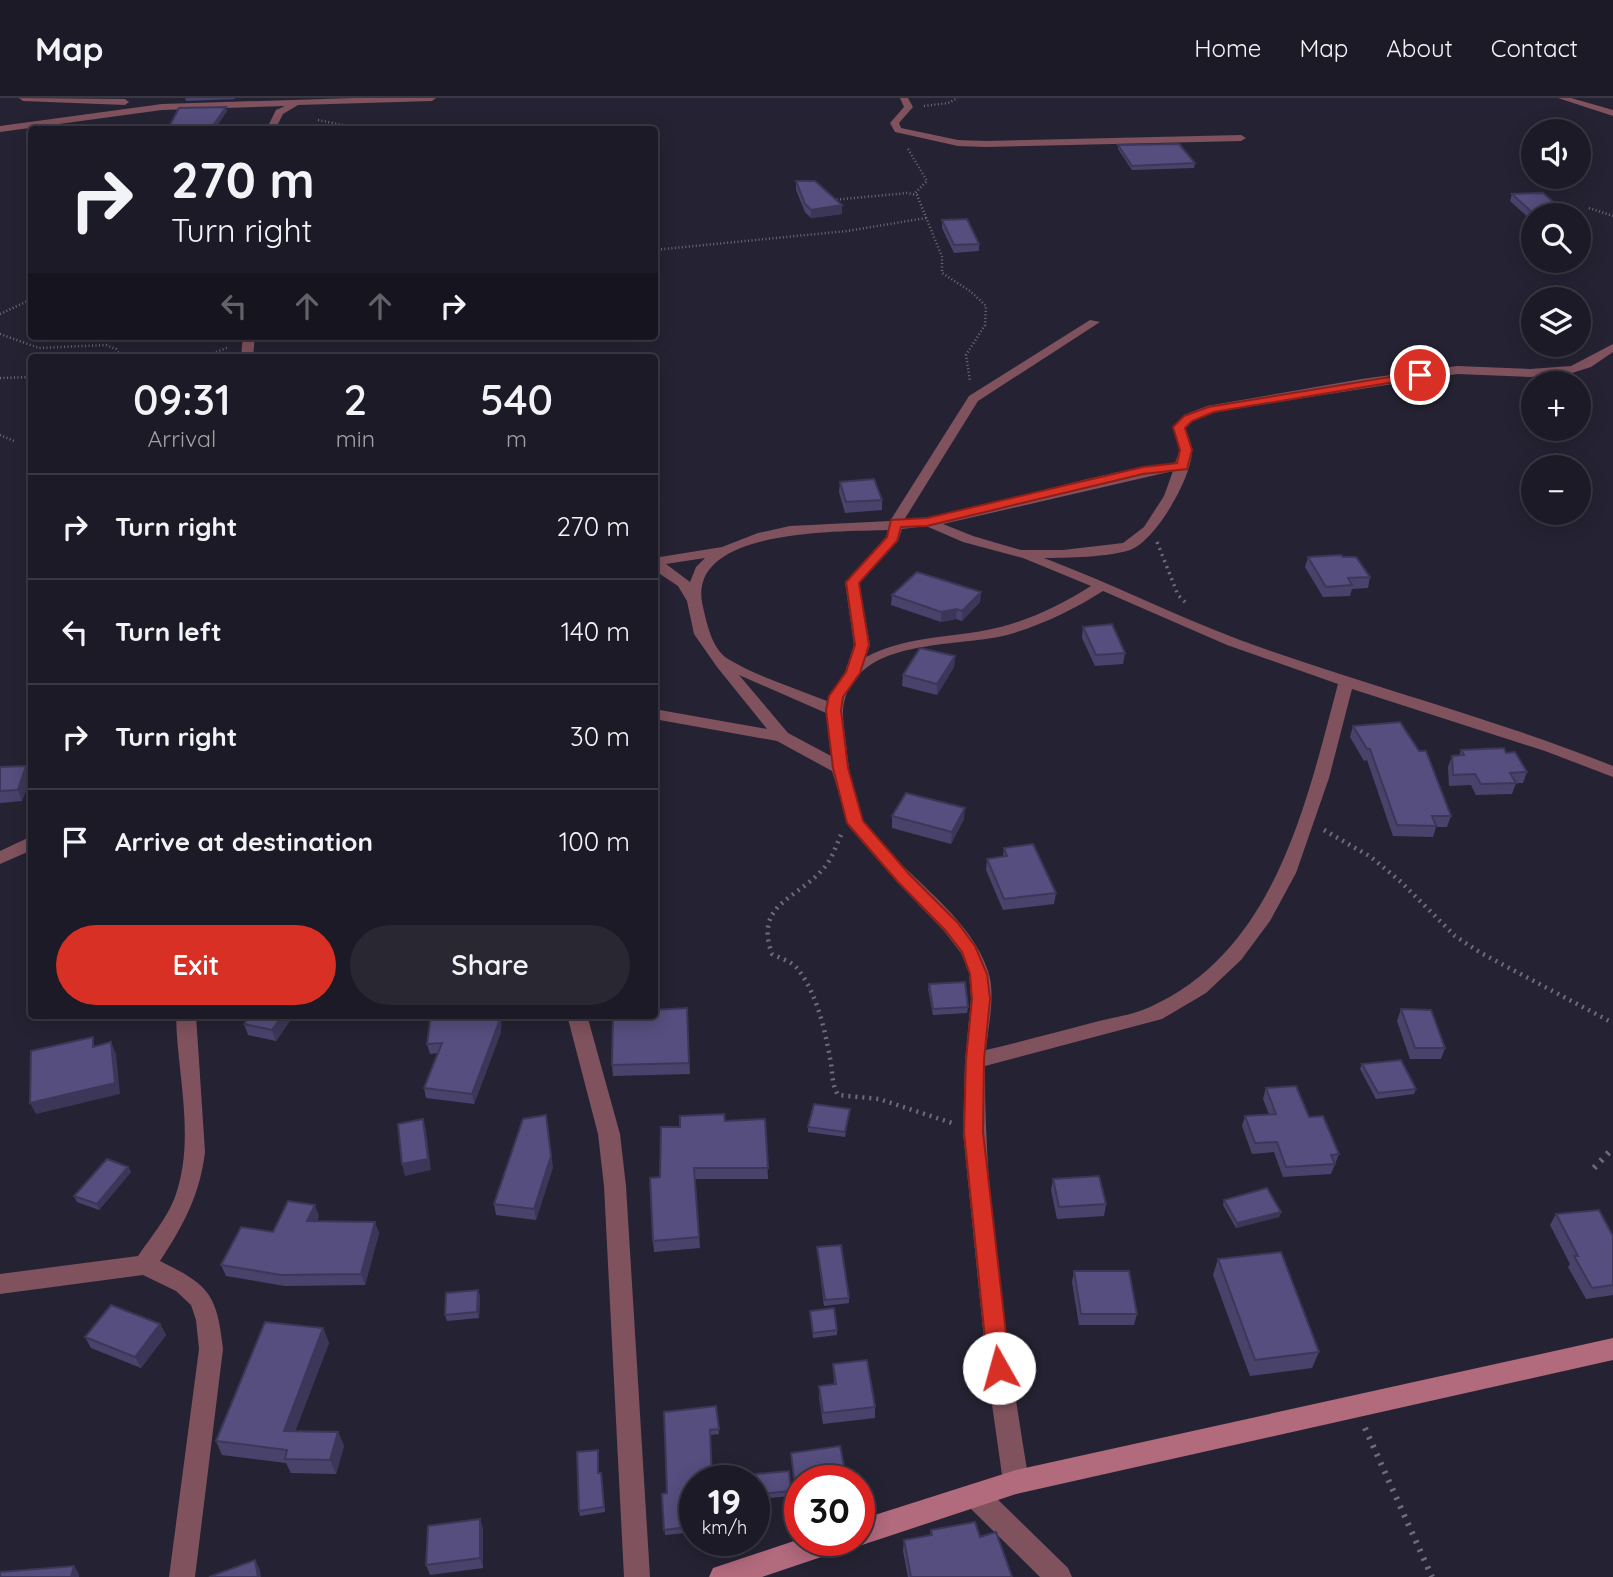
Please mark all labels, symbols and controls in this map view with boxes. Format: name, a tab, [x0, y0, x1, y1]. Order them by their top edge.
text: Map	[35, 28, 103, 69]
text: Home	[1194, 33, 1261, 63]
text: Map	[1299, 33, 1348, 63]
text: About	[1386, 33, 1453, 63]
text: Contact	[1491, 33, 1578, 63]
map controls	[1521, 119, 1591, 525]
button: sound	[1521, 119, 1591, 189]
text: 270 m	[171, 149, 315, 210]
icon: right	[56, 154, 147, 245]
button: search	[1521, 203, 1591, 273]
text: Turn right	[171, 210, 312, 250]
icon: left	[215, 287, 253, 325]
icon: ahead	[288, 287, 326, 325]
icon: ahead	[361, 287, 399, 325]
icon: right	[434, 287, 472, 325]
button: layers	[1521, 287, 1591, 357]
pin	[1390, 345, 1450, 405]
icon: arrive	[1401, 356, 1439, 394]
button: +	[1521, 371, 1591, 441]
text: 09:31	[133, 373, 231, 426]
text: 2	[344, 373, 367, 426]
text: 540	[480, 373, 553, 426]
text: Arrival	[147, 424, 216, 453]
text: min	[336, 424, 375, 453]
text: m	[506, 424, 527, 453]
button: −	[1521, 455, 1591, 525]
icon: right	[56, 508, 94, 546]
text: Turn right	[115, 510, 237, 543]
text: 270 m	[556, 510, 630, 543]
icon: left	[56, 613, 94, 651]
text: Turn left	[115, 615, 222, 648]
text: 140 m	[561, 615, 630, 648]
icon: right	[56, 718, 94, 756]
text: Turn right	[115, 720, 237, 753]
text: 30 m	[570, 720, 630, 753]
icon: arrive	[56, 823, 94, 861]
text: Arrive at destination	[115, 825, 373, 858]
text: 100 m	[559, 825, 630, 858]
button: Exit	[56, 925, 336, 1005]
button: Share	[350, 925, 630, 1005]
position arrow	[962, 1331, 1036, 1405]
speed limit sign: 30	[784, 1465, 875, 1556]
text: 19	[708, 1479, 741, 1523]
text: km/h	[702, 1516, 747, 1539]

